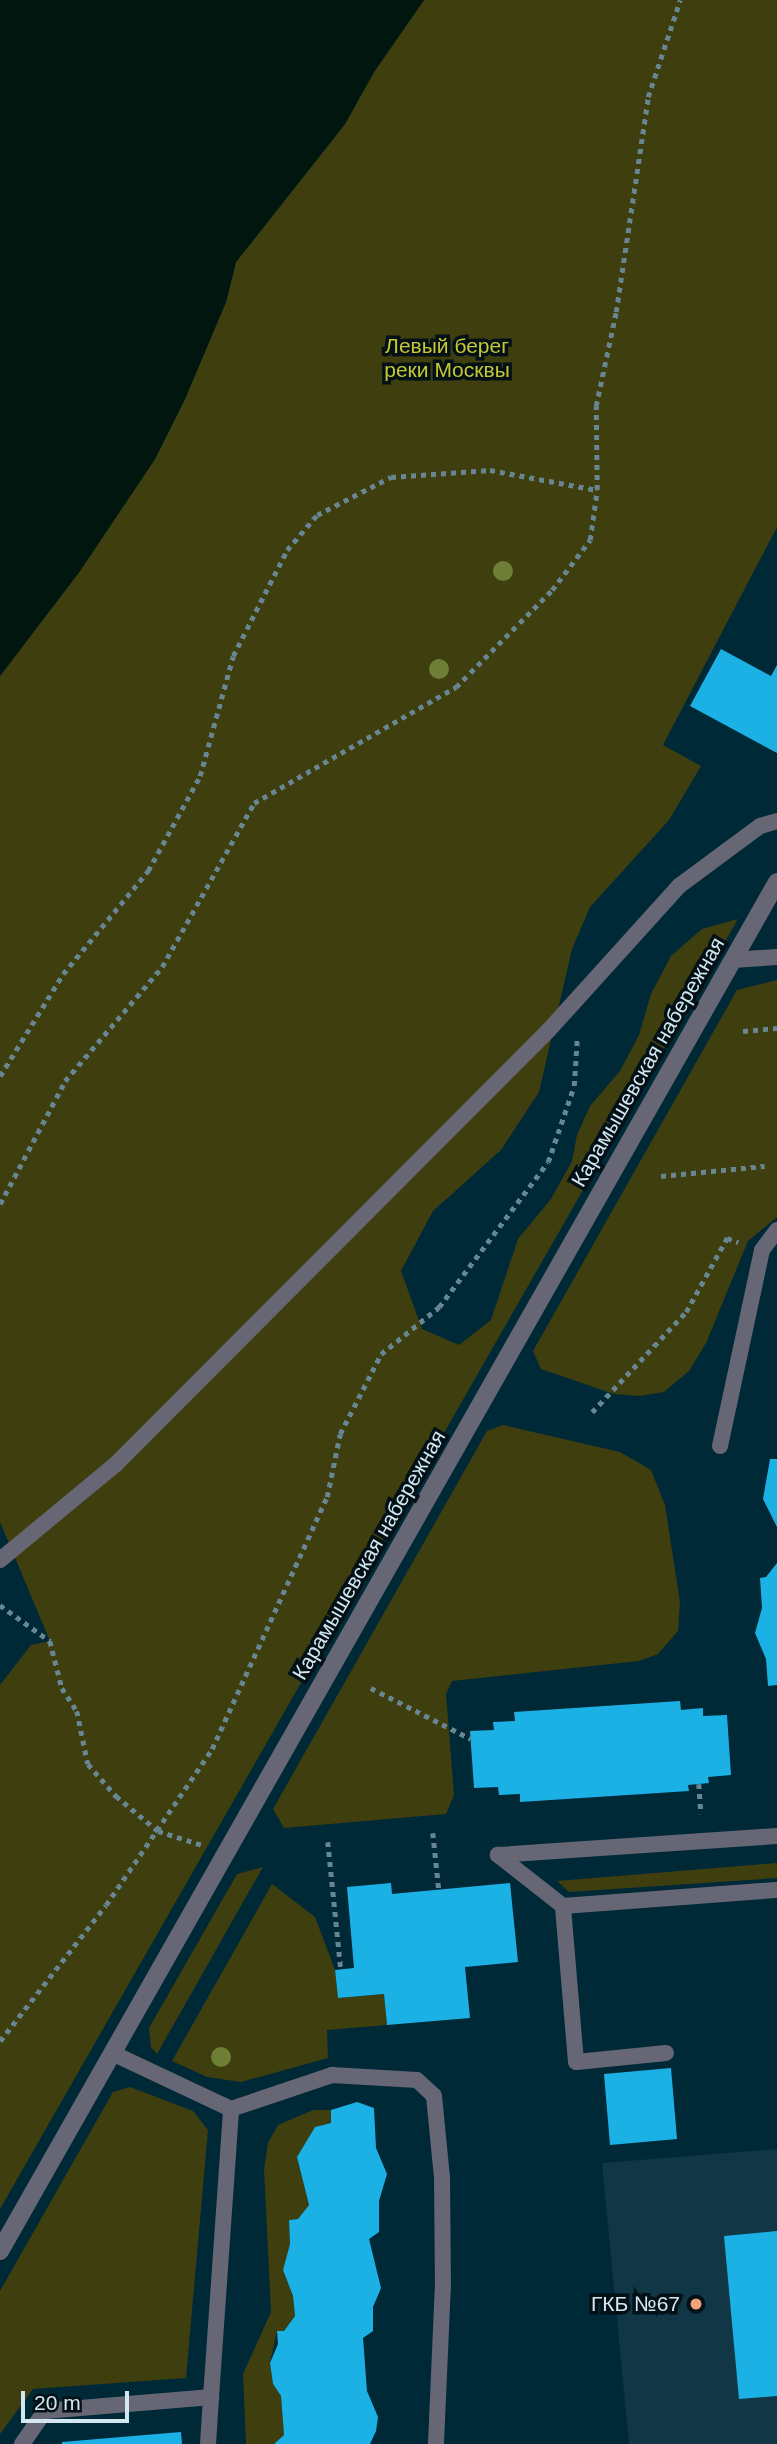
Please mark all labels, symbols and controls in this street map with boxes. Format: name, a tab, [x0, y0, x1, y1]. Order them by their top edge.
park label: Левый берег реки Москвы	[384, 333, 510, 383]
street label: Карамышевская набережная	[566, 933, 730, 1191]
street label: Карамышевская набережная	[287, 1426, 451, 1684]
place label: ГКБ №67	[591, 2291, 680, 2317]
marker: ГКБ №67	[686, 2294, 706, 2314]
scale bar	[24, 2378, 133, 2422]
text: 20 m	[34, 2391, 81, 2414]

